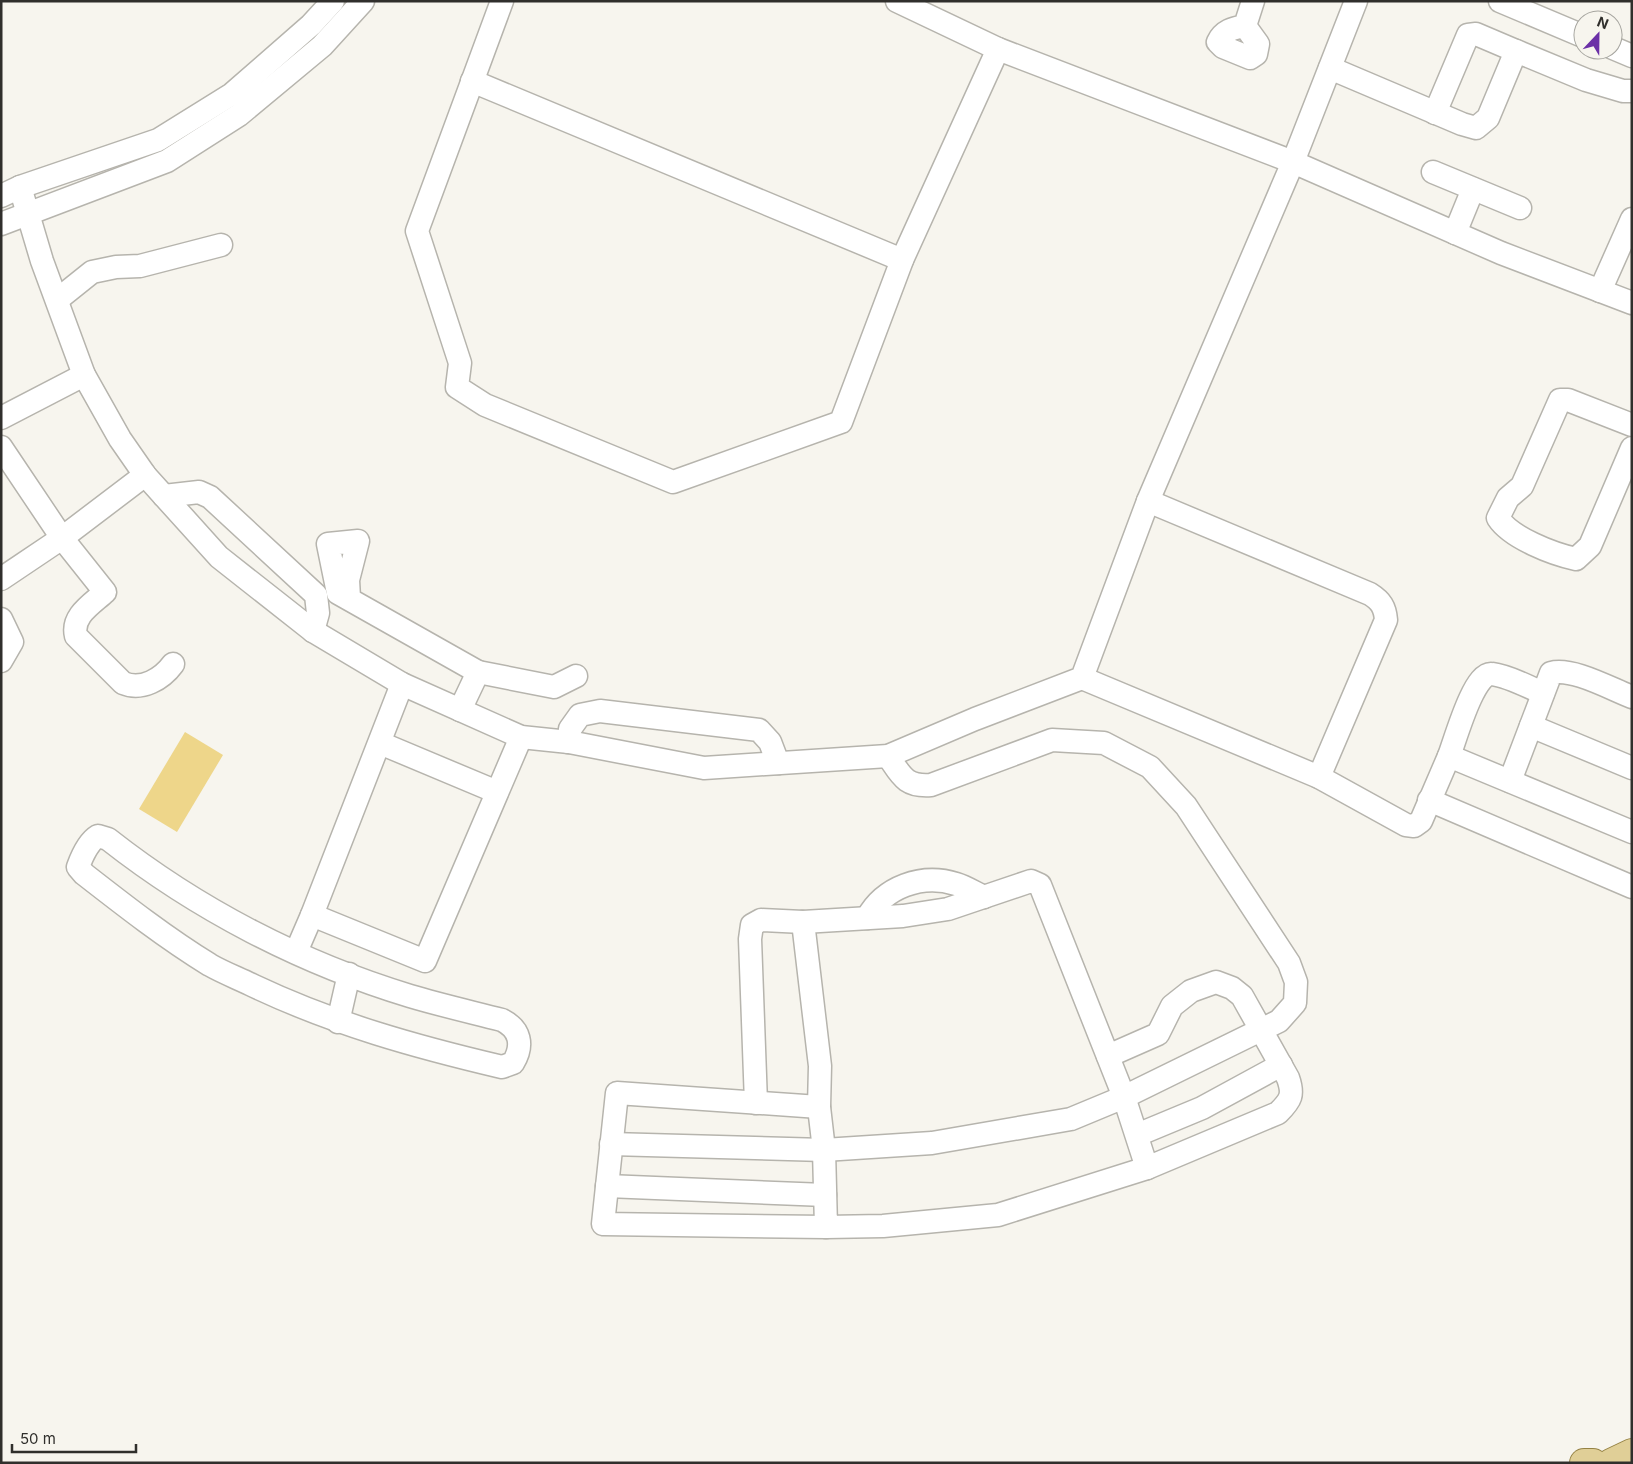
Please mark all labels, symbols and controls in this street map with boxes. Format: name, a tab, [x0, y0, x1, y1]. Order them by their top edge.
north arrow	[1573, 10, 1623, 60]
text: N	[1595, 13, 1611, 32]
scale bar	[12, 1422, 136, 1454]
text: 50 m	[20, 1429, 56, 1448]

